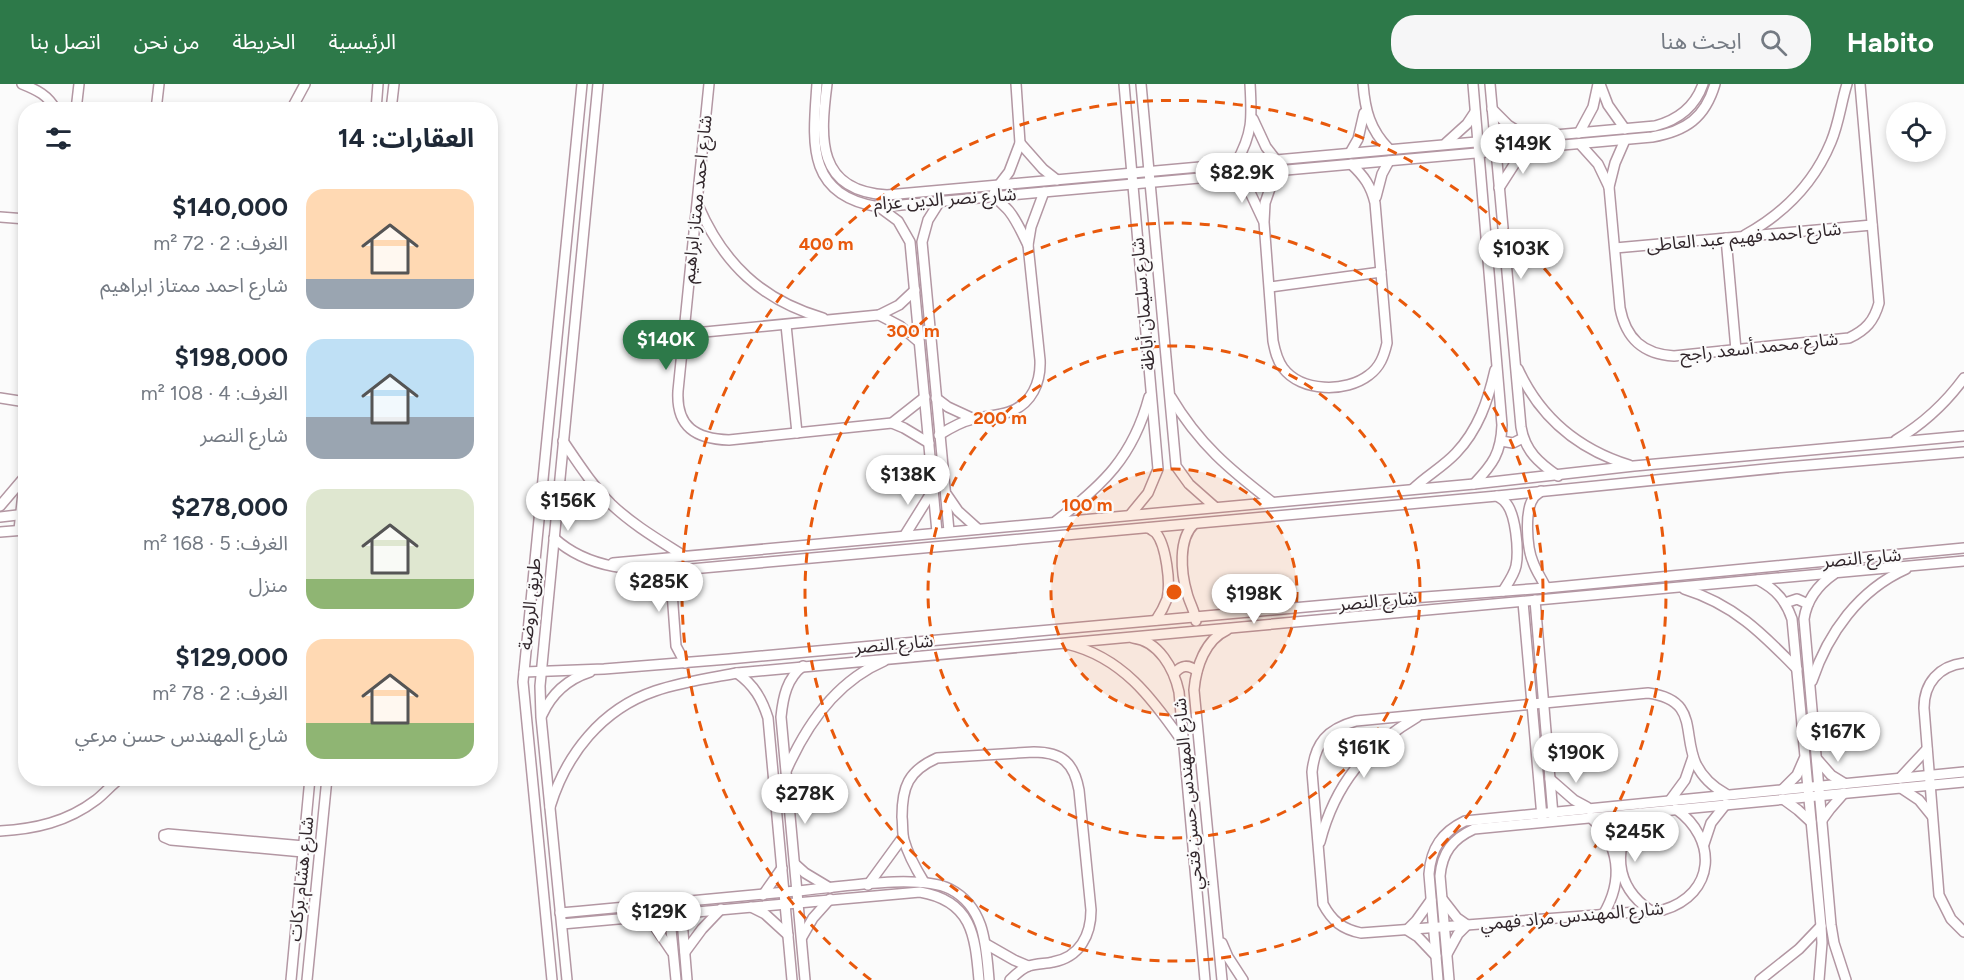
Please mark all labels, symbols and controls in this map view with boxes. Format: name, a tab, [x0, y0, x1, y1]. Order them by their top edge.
search box	[1391, 15, 1811, 69]
text: Habito	[1847, 25, 1934, 59]
icon: search	[1757, 26, 1790, 59]
text: ابحث هنا	[1661, 28, 1742, 55]
text: اتصل بنا	[30, 29, 101, 54]
text: من نحن	[134, 29, 200, 54]
text: الخريطة	[233, 29, 296, 54]
text: الرئيسية	[329, 29, 396, 54]
map controls	[1886, 102, 1946, 162]
button: locate	[1886, 102, 1946, 162]
street label: شارع احمد ممتاز ابراهيم	[677, 114, 720, 284]
icon: filters	[42, 122, 75, 155]
text: العقارات: 14	[338, 122, 474, 154]
pin: $149K	[1481, 124, 1565, 175]
text: $149K	[1494, 131, 1552, 155]
pin: $82.9K	[1193, 153, 1291, 204]
text: $82.9K	[1210, 160, 1274, 184]
street label: شارع نصر الدين عزام	[873, 183, 1017, 218]
text: $140,000	[172, 191, 288, 223]
icon: home	[354, 213, 426, 285]
street label: شارع احمد فهيم عبد العاطى	[1646, 218, 1843, 259]
pin: $103K	[1479, 229, 1563, 280]
text: الغرف: 2 · 72 m²	[153, 231, 288, 255]
text: 400 m	[799, 233, 853, 255]
street label: شارع سليمان أباظة	[1126, 236, 1163, 371]
text: $103K	[1493, 236, 1549, 260]
text: شارع احمد ممتاز ابراهيم	[100, 273, 288, 297]
pin: $140K	[624, 320, 708, 371]
text: 300 m	[886, 320, 940, 342]
text: $140K	[637, 327, 695, 351]
street label: شارع محمد أسعد راجح	[1679, 327, 1840, 369]
text: $198,000	[174, 341, 288, 373]
icon: home	[354, 363, 426, 435]
text: الغرف: 4 · 108 m²	[141, 381, 288, 405]
text: 200 m	[973, 407, 1027, 429]
text: شارع النصر	[200, 423, 288, 447]
pin: $138K	[866, 455, 950, 506]
text: $138K	[880, 462, 936, 486]
pin: $156K	[526, 481, 610, 532]
text: $156K	[540, 488, 596, 512]
text: $278,000	[171, 491, 288, 523]
text: 100 m	[1062, 494, 1112, 516]
icon: home	[354, 513, 426, 585]
text: الغرف: 5 · 168 m²	[143, 531, 288, 555]
street label: شارع النصر	[1821, 544, 1903, 575]
street label: طريق الروضة	[514, 557, 546, 651]
pin: $285K	[617, 562, 701, 613]
text: $285K	[629, 569, 689, 593]
text: منزل	[249, 573, 288, 597]
pin: $198K	[1212, 574, 1296, 625]
text: $198K	[1226, 581, 1282, 605]
centre of rings	[1164, 582, 1184, 602]
street label: شارع النصر	[1337, 587, 1419, 618]
street label: شارع النصر	[853, 630, 935, 661]
text: $129,000	[175, 641, 288, 673]
icon: home	[354, 663, 426, 735]
text: الغرف: 2 · 78 m²	[152, 681, 288, 705]
street label: شارع المهندس حسن فتحي	[1169, 697, 1210, 891]
pin: $167K	[1796, 712, 1880, 763]
text: $167K	[1810, 719, 1866, 743]
text: شارع المهندس حسن مرعي	[75, 723, 288, 747]
pin: $161K	[1322, 728, 1406, 779]
pin: $190K	[1534, 733, 1618, 784]
text: $161K	[1338, 735, 1390, 759]
text: $190K	[1547, 740, 1605, 764]
pin: $278K	[763, 774, 847, 825]
text: $278K	[775, 781, 835, 805]
pin: $245K	[1593, 812, 1677, 863]
street label: شارع هشام بركات	[284, 816, 321, 943]
text: $245K	[1605, 819, 1665, 843]
pin: $129K	[617, 892, 701, 943]
street label: شارع المهندس مراد فهمي	[1479, 897, 1665, 938]
text: $129K	[631, 899, 687, 923]

